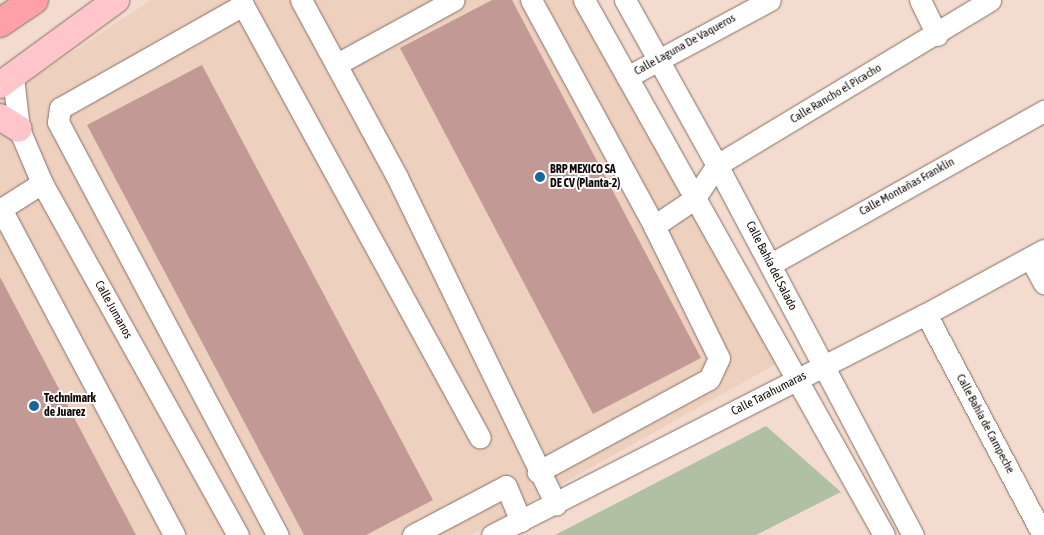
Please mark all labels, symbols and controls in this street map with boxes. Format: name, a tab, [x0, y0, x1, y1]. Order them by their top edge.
street label: Calle Laguna De Vaqueros	[632, 11, 738, 79]
street label: Calle Rancho el Picacho	[788, 61, 884, 127]
street label: Calle Montañas Franklin	[857, 155, 957, 219]
place label: BRP MEXICO SA DE CV (Planta-2)	[550, 163, 620, 191]
marker: BRP MEXICO SA DE CV (Planta-2)	[534, 171, 546, 183]
street label: Calle Bahía del Salado	[742, 219, 800, 313]
street label: Calle Jumanos	[91, 279, 135, 341]
street label: Calle Tarahumaras	[729, 369, 809, 419]
street label: Calle Bahía de Campeche	[953, 372, 1017, 476]
place label: Technimark de Juarez	[44, 392, 96, 420]
marker: Technimark de Juarez	[28, 400, 40, 412]

